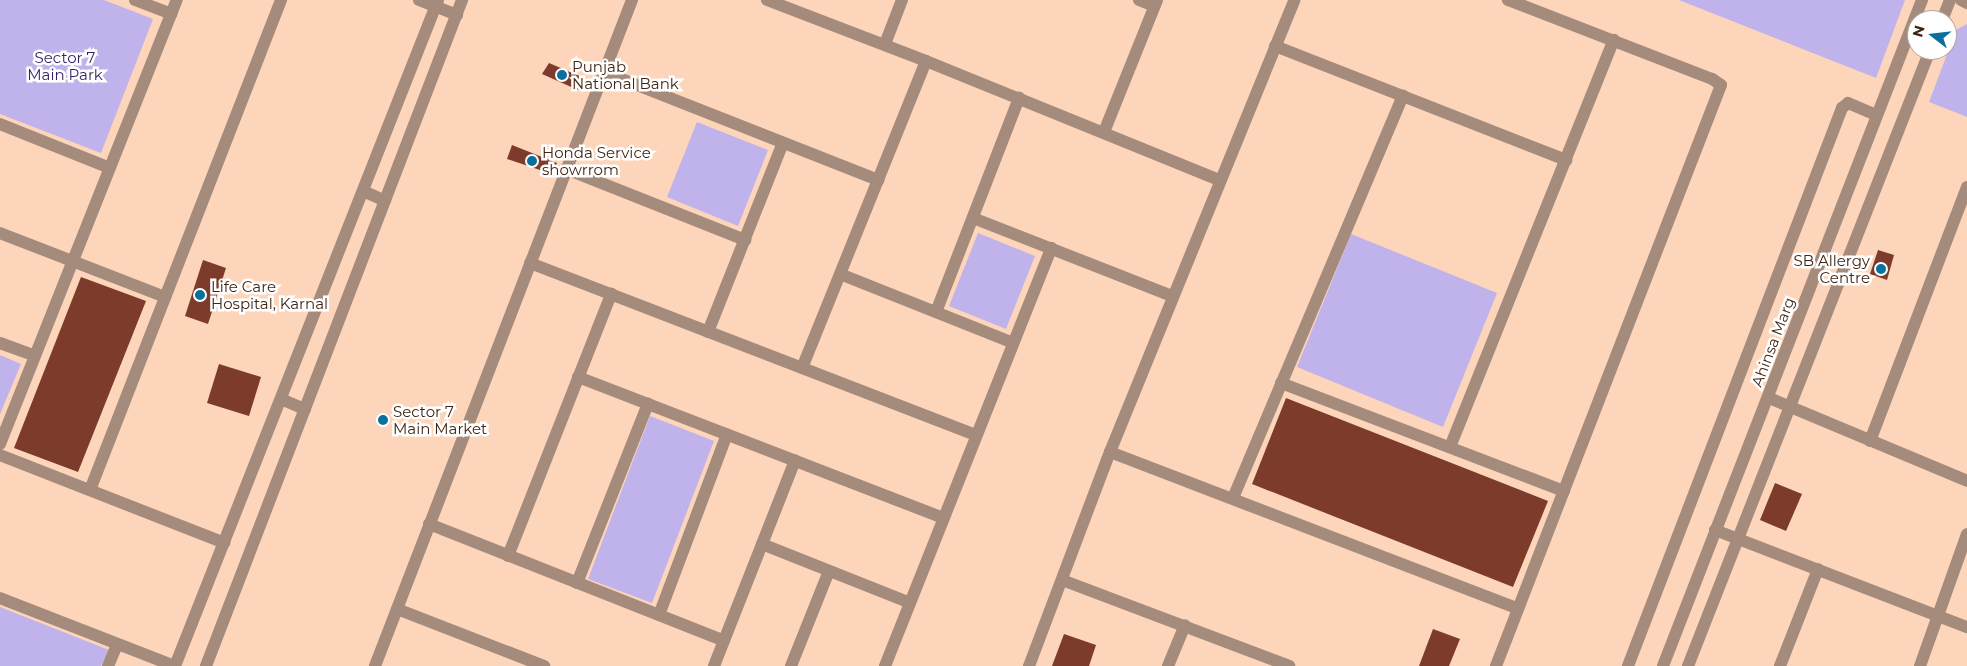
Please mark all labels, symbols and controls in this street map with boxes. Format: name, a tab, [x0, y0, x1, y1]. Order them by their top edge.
north arrow	[1907, 10, 1957, 60]
text: N	[1908, 23, 1929, 39]
park label: Sector 7 Main Park	[27, 48, 103, 83]
place label: Punjab National Bank	[572, 57, 679, 92]
marker: Punjab National Bank	[556, 69, 568, 81]
place label: Honda Service showrrom	[542, 143, 651, 178]
marker: Honda Service showrrom	[526, 155, 538, 167]
place label: SB Allergy Centre	[1793, 251, 1870, 286]
marker: SB Allergy Centre	[1874, 262, 1888, 276]
place label: Life Care Hospital, Karnal	[211, 277, 328, 312]
marker: Life Care Hospital, Karnal	[193, 288, 207, 302]
street label: Ahinsa Marg	[1748, 295, 1798, 389]
place label: Sector 7 Main Market	[393, 402, 487, 437]
marker: Sector 7 Main Market	[377, 414, 389, 426]

